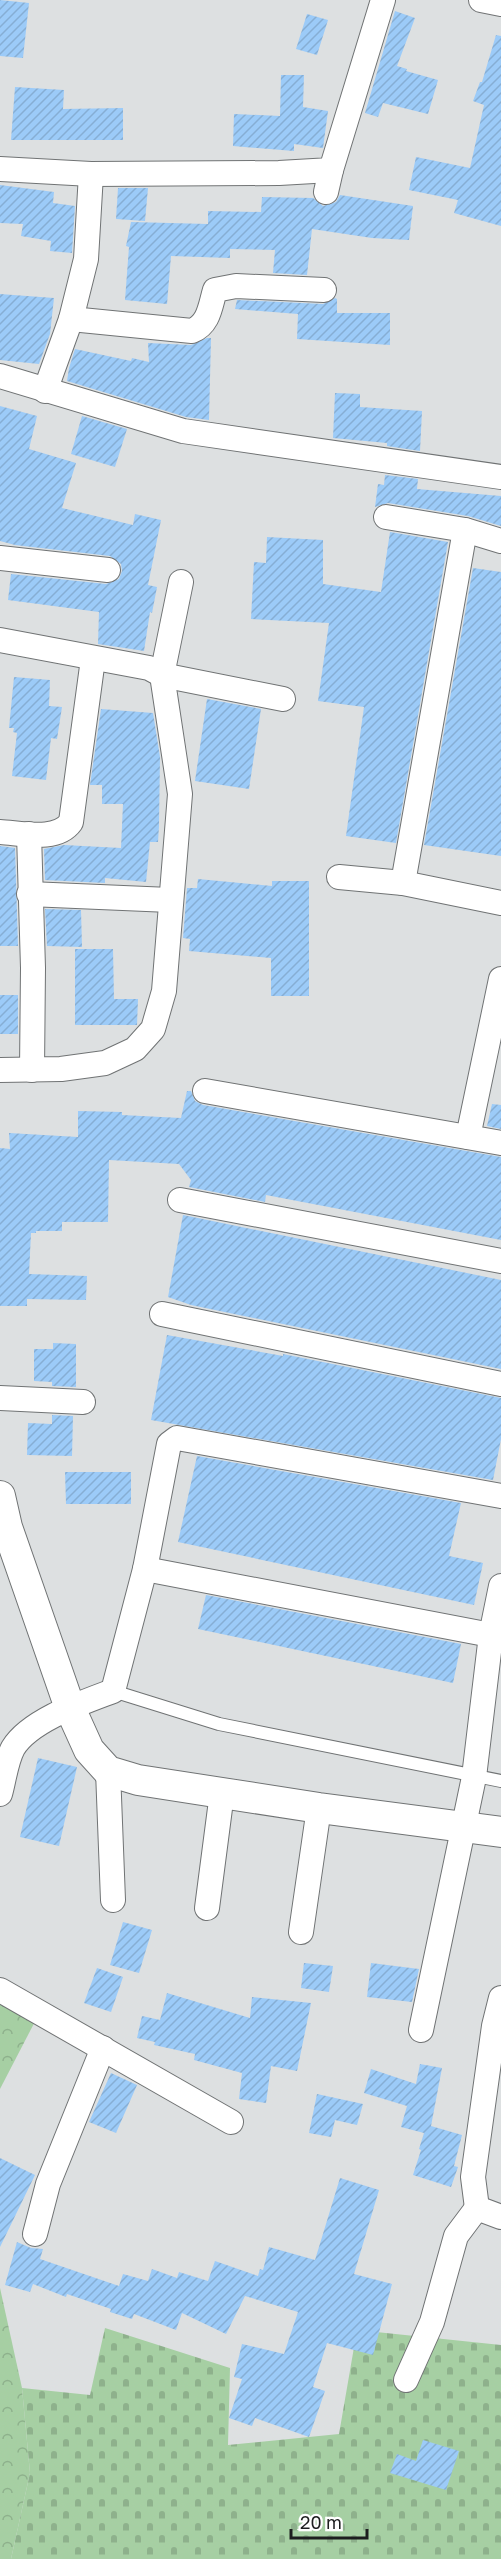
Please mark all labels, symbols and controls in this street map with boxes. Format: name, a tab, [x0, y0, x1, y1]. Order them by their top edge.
scale bar	[291, 2502, 368, 2540]
text: 20 m	[300, 2511, 342, 2533]

